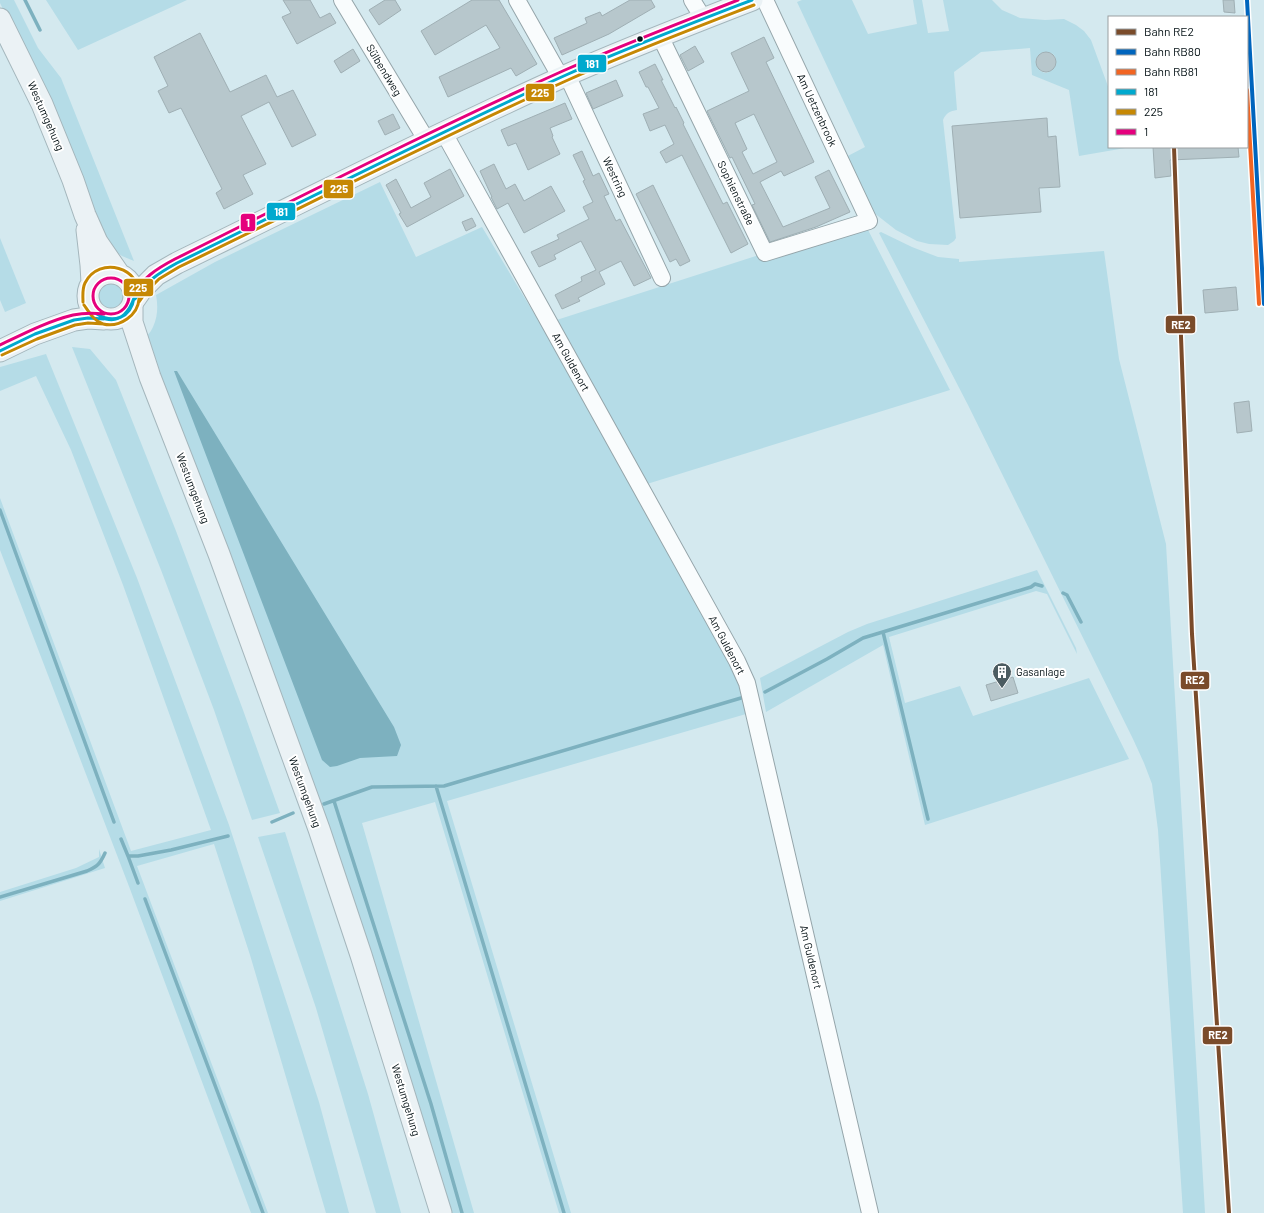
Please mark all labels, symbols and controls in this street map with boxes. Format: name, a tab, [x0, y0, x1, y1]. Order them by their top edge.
legend	[1108, 16, 1248, 148]
text: Bahn RE2	[1144, 24, 1194, 38]
unlabelled marker	[635, 34, 645, 44]
street label: Sülbendweg	[364, 42, 405, 98]
text: Bahn RB80	[1144, 44, 1201, 58]
line badge: 181	[577, 54, 607, 73]
text: 181	[585, 57, 599, 70]
text: Bahn RB81	[1144, 64, 1198, 78]
street label: Am Uetzenbrook	[795, 71, 840, 149]
street label: Westumgehung	[25, 79, 68, 153]
line badge: 225	[525, 83, 555, 102]
text: 181	[1144, 84, 1158, 98]
text: 225	[531, 86, 549, 99]
text: 225	[1144, 104, 1163, 118]
text: 1	[1144, 124, 1148, 138]
street label: Westring	[601, 155, 630, 199]
street label: Sophienstraße	[715, 159, 758, 227]
line badge: 225	[323, 179, 354, 199]
text: 225	[330, 182, 348, 195]
line badge: 181	[266, 202, 296, 221]
text: 181	[274, 205, 288, 218]
line badge: 1	[240, 213, 256, 232]
text: 1	[246, 216, 250, 229]
line badge: 225	[123, 278, 154, 297]
text: 225	[129, 281, 147, 294]
line badge: RE2	[1165, 315, 1196, 334]
text: RE2	[1171, 318, 1191, 331]
street label: Am Guldenort	[550, 330, 593, 393]
street label: Westumgehung	[174, 451, 213, 525]
street label: Am Guldenort	[706, 613, 748, 677]
building icon: Gasanlage	[991, 661, 1013, 689]
place label: Gasanlage	[1016, 665, 1065, 678]
line badge: RE2	[1180, 671, 1210, 690]
text: RE2	[1185, 673, 1205, 686]
street label: Westumgehung	[287, 755, 324, 829]
street label: Am Guldenort	[798, 924, 825, 990]
line badge: RE2	[1202, 1026, 1233, 1045]
text: RE2	[1208, 1028, 1228, 1041]
street label: Westumgehung	[389, 1062, 424, 1138]

